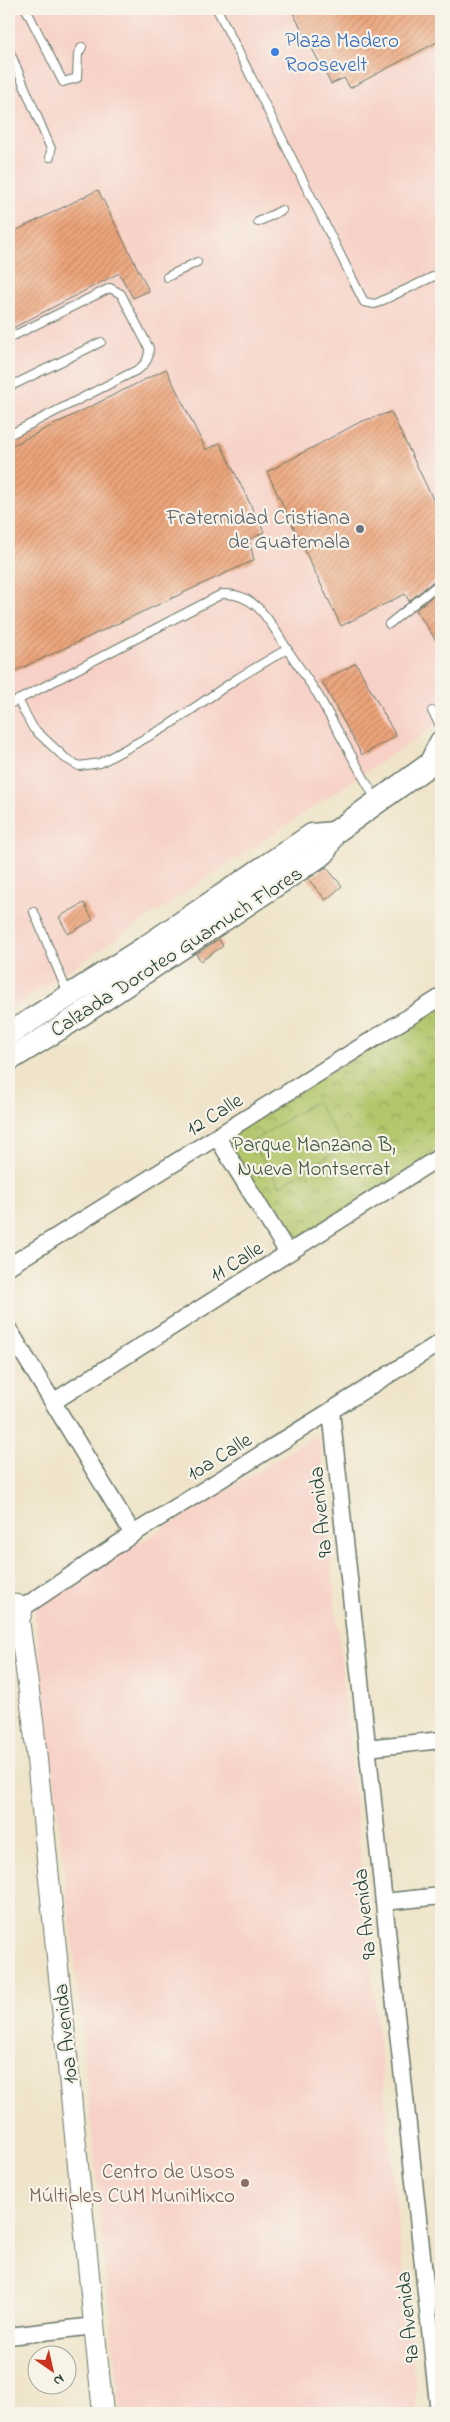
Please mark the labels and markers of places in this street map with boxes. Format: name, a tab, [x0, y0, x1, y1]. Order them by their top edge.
place label: Plaza Madero Roosevelt	[285, 27, 399, 81]
marker: Plaza Madero Roosevelt	[269, 46, 281, 58]
place label: Fraternidad Cristiana de Guatemala	[166, 504, 350, 558]
marker: Fraternidad Cristiana de Guatemala	[354, 523, 366, 535]
place label: Centro de Usos Múltiples CUM MuniMixco	[29, 2158, 235, 2212]
marker: Centro de Usos Múltiples CUM MuniMixco	[239, 2177, 251, 2189]

